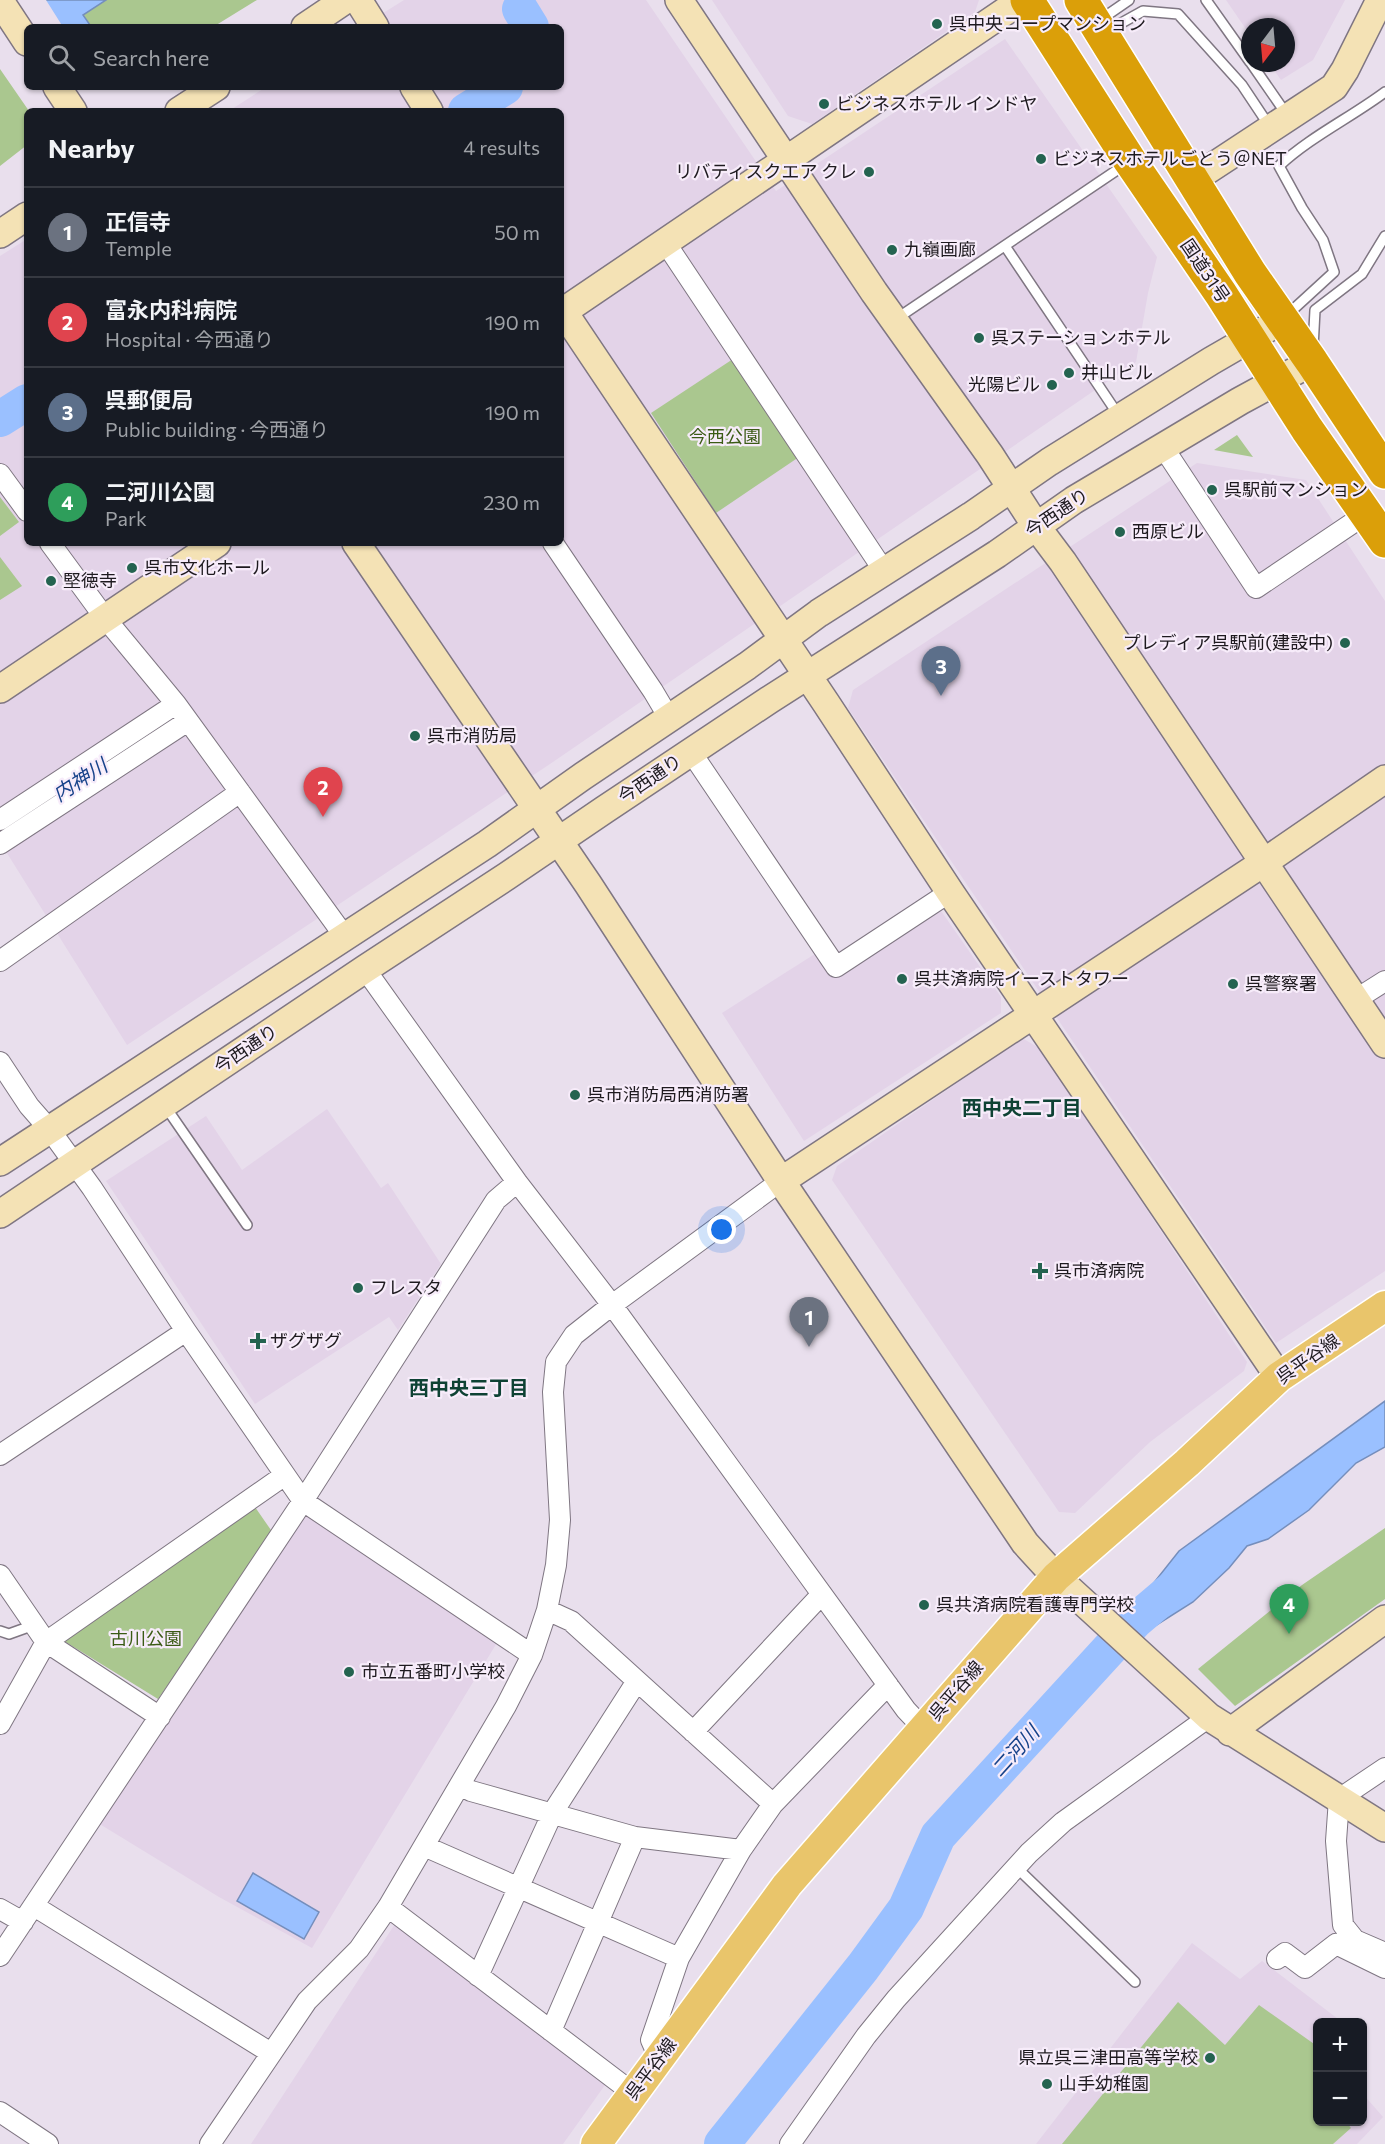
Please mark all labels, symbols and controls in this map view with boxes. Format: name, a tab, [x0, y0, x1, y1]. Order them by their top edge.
place label: 呉中央コープマンション	[949, 12, 1146, 34]
marker: 呉中央コープマンション	[930, 17, 944, 31]
north arrow	[1241, 18, 1295, 72]
search box	[24, 24, 564, 90]
icon: search	[45, 41, 78, 74]
text: Search here	[93, 44, 209, 71]
place label: ビジネスホテル インドヤ	[836, 92, 1037, 114]
marker: ビジネスホテル インドヤ	[817, 97, 831, 111]
text: Nearby	[48, 132, 135, 163]
text: 4 results	[463, 135, 540, 159]
place label: ビジネスホテルごとう＠NET	[1053, 147, 1287, 169]
marker: ビジネスホテルごとう＠NET	[1034, 152, 1048, 166]
place label: リバティスクエア クレ	[675, 160, 857, 182]
marker: リバティスクエア クレ	[862, 165, 876, 179]
text: 正信寺	[105, 208, 171, 235]
text: 1	[63, 220, 72, 244]
text: 50 m	[494, 220, 540, 244]
street label: 国道31号	[1177, 234, 1235, 306]
text: Temple	[105, 236, 172, 260]
place label: 九嶺画廊	[904, 238, 976, 260]
marker: 九嶺画廊	[885, 243, 899, 257]
text: 富永内科病院	[105, 296, 237, 323]
text: 2	[62, 310, 73, 334]
text: 190 m	[485, 310, 540, 334]
place label: 呉ステーションホテル	[991, 326, 1171, 348]
text: Hospital · 今西通り	[105, 327, 274, 351]
marker: 呉ステーションホテル	[972, 331, 986, 345]
place label: 井山ビル	[1081, 361, 1153, 383]
marker: 井山ビル	[1062, 366, 1076, 380]
place label: 光陽ビル	[968, 373, 1040, 395]
marker: 光陽ビル	[1045, 378, 1059, 392]
text: 呉郵便局	[105, 386, 193, 413]
text: 3	[62, 400, 73, 424]
text: 190 m	[485, 400, 540, 424]
text: Public building · 今西通り	[105, 417, 329, 441]
park label: 今西公園	[689, 425, 761, 447]
text: 二河川公園	[105, 478, 215, 505]
place label: 呉駅前マンション	[1224, 478, 1368, 500]
street label: 今西通り	[1020, 483, 1092, 541]
marker: 呉駅前マンション	[1205, 483, 1219, 497]
text: 4	[61, 490, 74, 514]
text: 230 m	[483, 490, 540, 514]
text: Park	[105, 506, 147, 530]
place label: 西原ビル	[1132, 520, 1204, 542]
marker: 西原ビル	[1113, 525, 1127, 539]
place label: 呉市文化ホール	[144, 556, 270, 578]
marker: 呉市文化ホール	[125, 561, 139, 575]
place label: 堅徳寺	[63, 569, 117, 591]
marker: 堅徳寺	[44, 574, 58, 588]
place label: プレディア呉駅前(建設中)	[1122, 631, 1333, 653]
marker: プレディア呉駅前(建設中)	[1338, 636, 1352, 650]
pin: 3	[922, 646, 960, 696]
place label: 呉市消防局	[427, 724, 517, 746]
marker: 呉市消防局	[408, 729, 422, 743]
street label: 今西通り	[613, 749, 685, 807]
water label: 内神川	[48, 752, 113, 806]
pin: 2	[304, 768, 342, 817]
place label: 呉共済病院イーストタワー	[914, 967, 1129, 989]
marker: 呉共済病院イーストタワー	[895, 972, 909, 986]
place label: 呉警察署	[1245, 972, 1317, 994]
marker: 呉警察署	[1226, 977, 1240, 991]
street label: 今西通り	[209, 1019, 281, 1077]
place label: 呉市消防局西消防署	[587, 1083, 749, 1105]
marker: 呉市消防局西消防署	[568, 1088, 582, 1102]
district label: 西中央二丁目	[962, 1095, 1082, 1119]
your location	[707, 1215, 736, 1244]
place label: 呉市済病院	[1054, 1259, 1144, 1281]
marker: 呉市済病院	[1031, 1262, 1049, 1280]
place label: フレスタ	[370, 1276, 442, 1298]
marker: フレスタ	[351, 1281, 365, 1295]
pin: 1	[790, 1298, 828, 1347]
place label: ザグザグ	[270, 1329, 342, 1351]
street label: 呉平谷線	[1272, 1329, 1343, 1388]
marker: ザグザグ	[251, 1334, 265, 1348]
district label: 西中央三丁目	[409, 1375, 529, 1399]
pin: 4	[1270, 1584, 1308, 1634]
place label: 呉共済病院看護専門学校	[936, 1593, 1134, 1615]
marker: 呉共済病院看護専門学校	[917, 1598, 931, 1612]
park label: 古川公園	[110, 1627, 182, 1649]
street label: 呉平谷線	[923, 1656, 987, 1725]
place label: 市立五番町小学校	[361, 1660, 505, 1682]
marker: 市立五番町小学校	[342, 1665, 356, 1679]
water label: 二河川	[985, 1719, 1045, 1781]
map controls	[1313, 2018, 1367, 2126]
button: +	[1313, 2018, 1367, 2072]
street label: 呉平谷線	[620, 2033, 681, 2104]
place label: 県立呉三津田高等学校	[1018, 2046, 1198, 2068]
marker: 県立呉三津田高等学校	[1203, 2051, 1217, 2065]
place label: 山手幼稚園	[1059, 2072, 1149, 2094]
button: −	[1313, 2072, 1367, 2126]
marker: 山手幼稚園	[1040, 2077, 1054, 2091]

